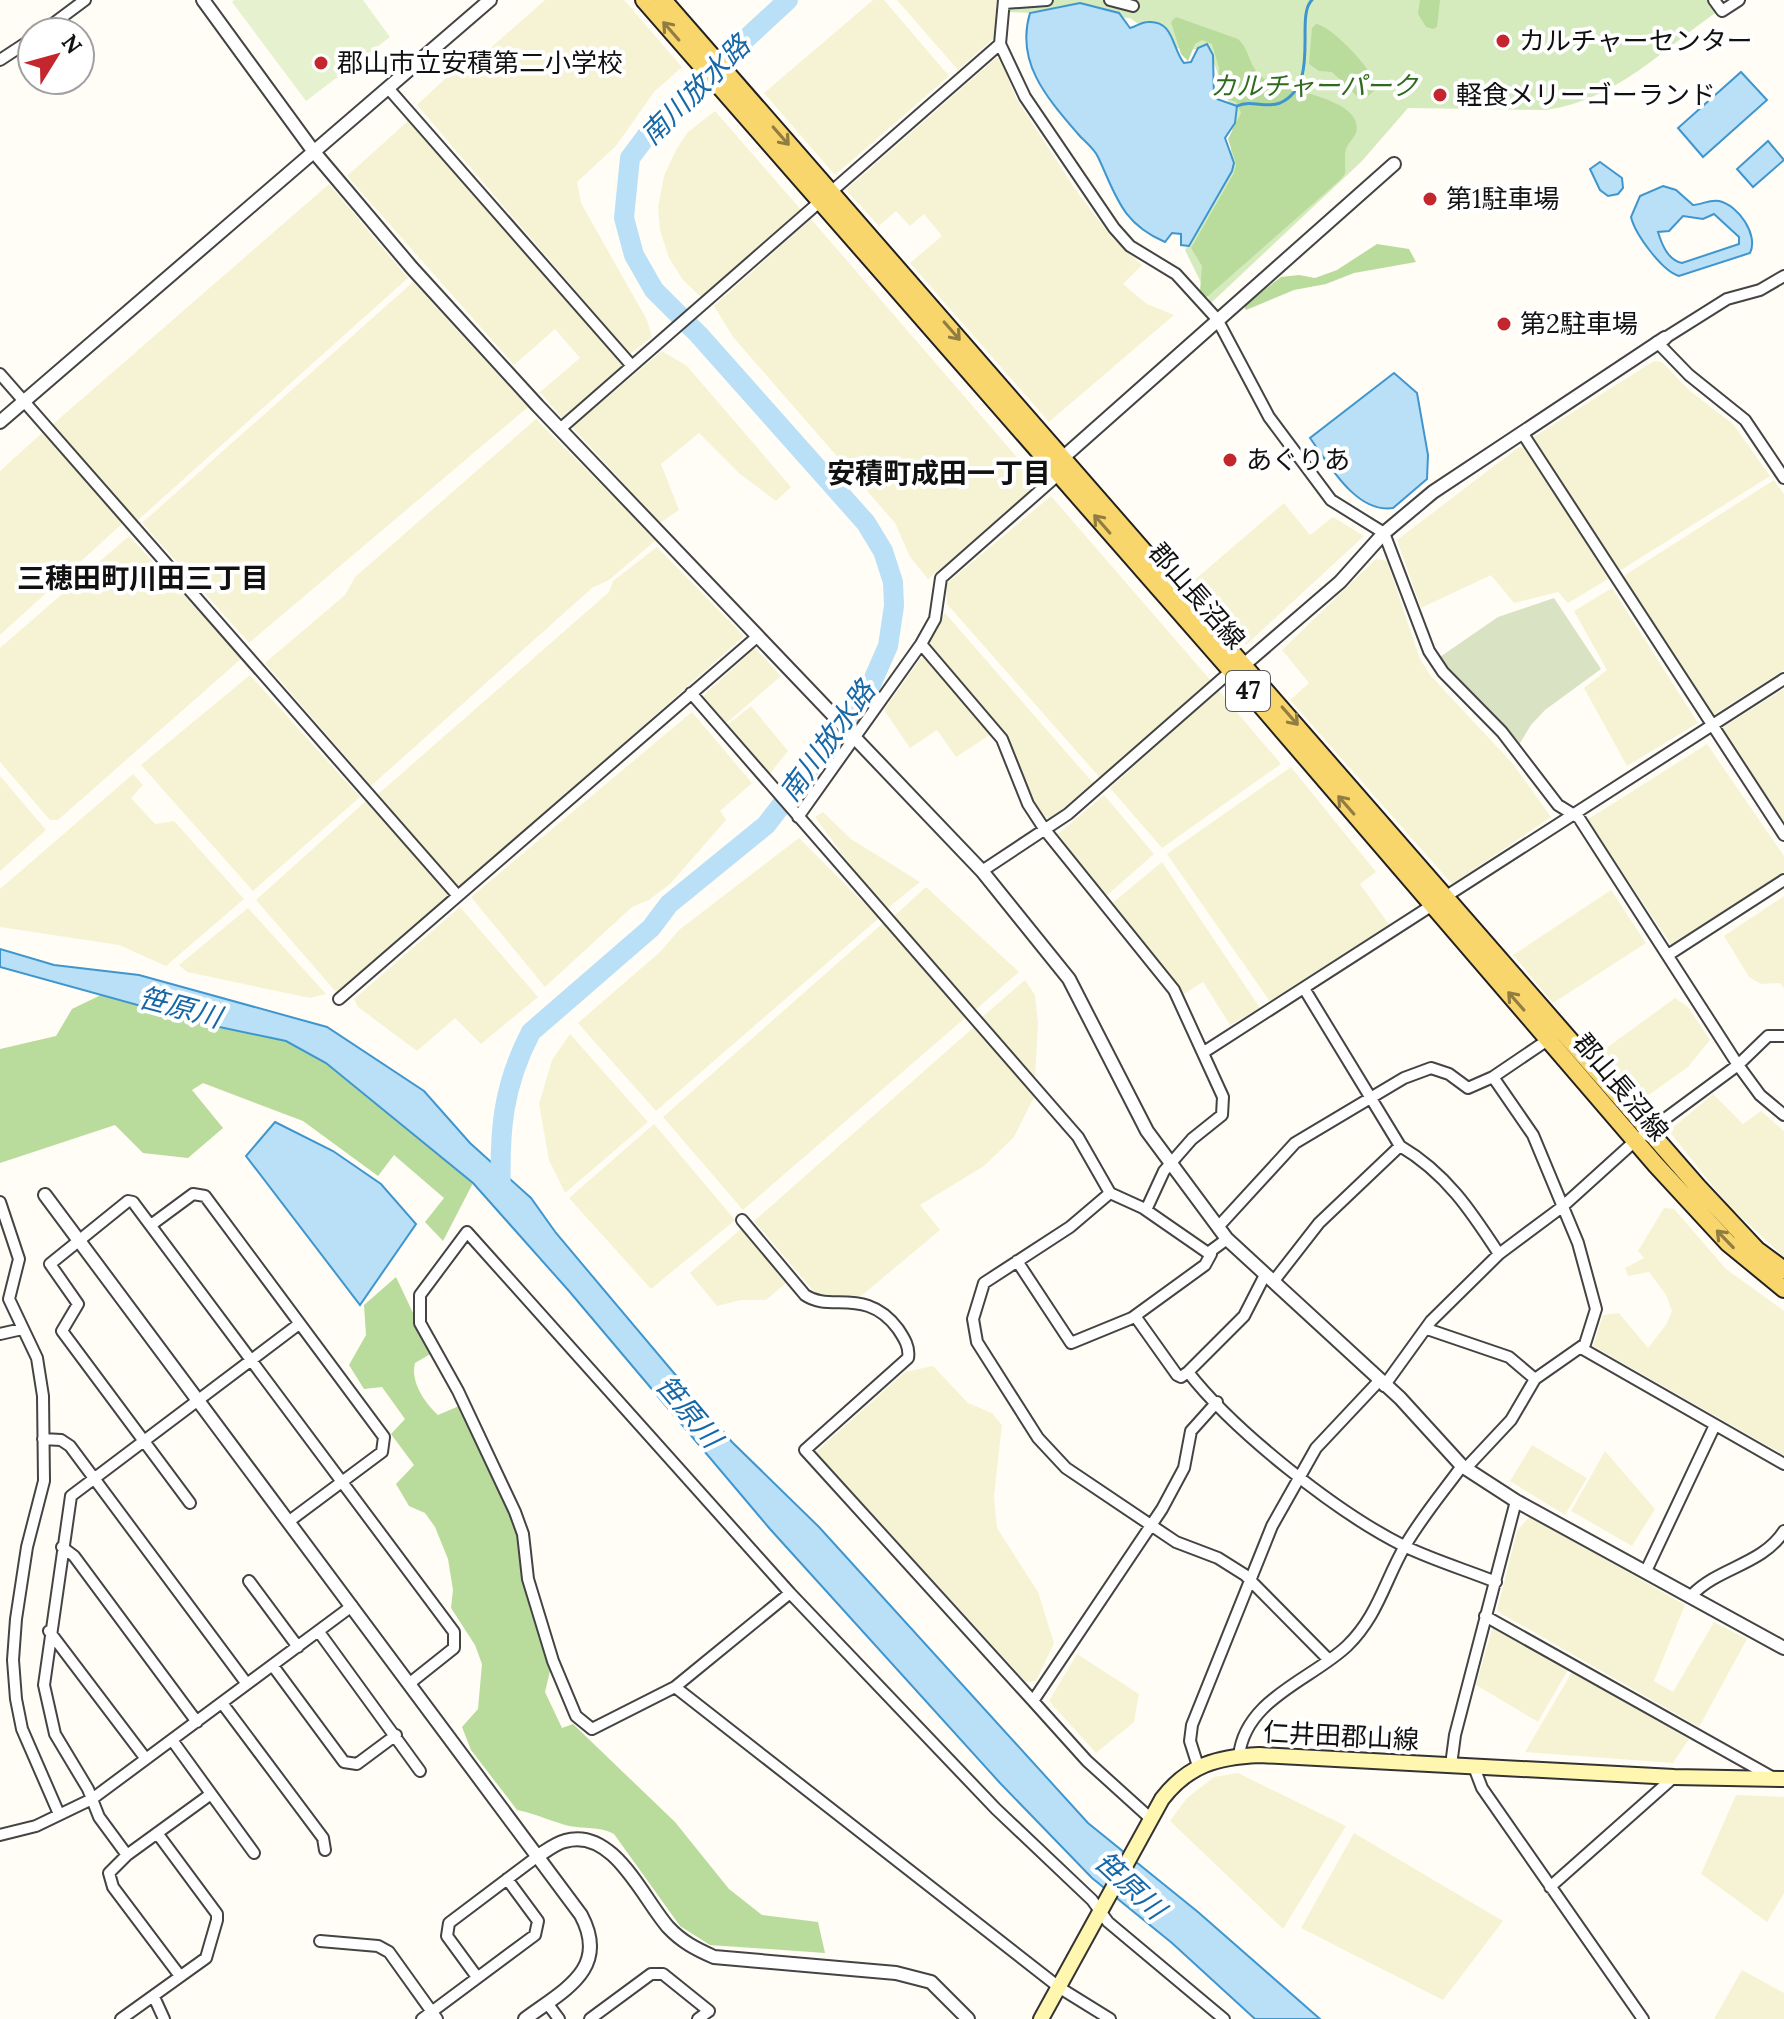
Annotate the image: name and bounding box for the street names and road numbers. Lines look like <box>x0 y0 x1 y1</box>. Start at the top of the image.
street label: 郡山長沼線 <box>1142 536 1252 656</box>
road number: 47 <box>1226 671 1270 711</box>
street label: 郡山長沼線 <box>1567 1026 1676 1147</box>
street label: 仁井田郡山線 <box>1262 1715 1420 1756</box>

